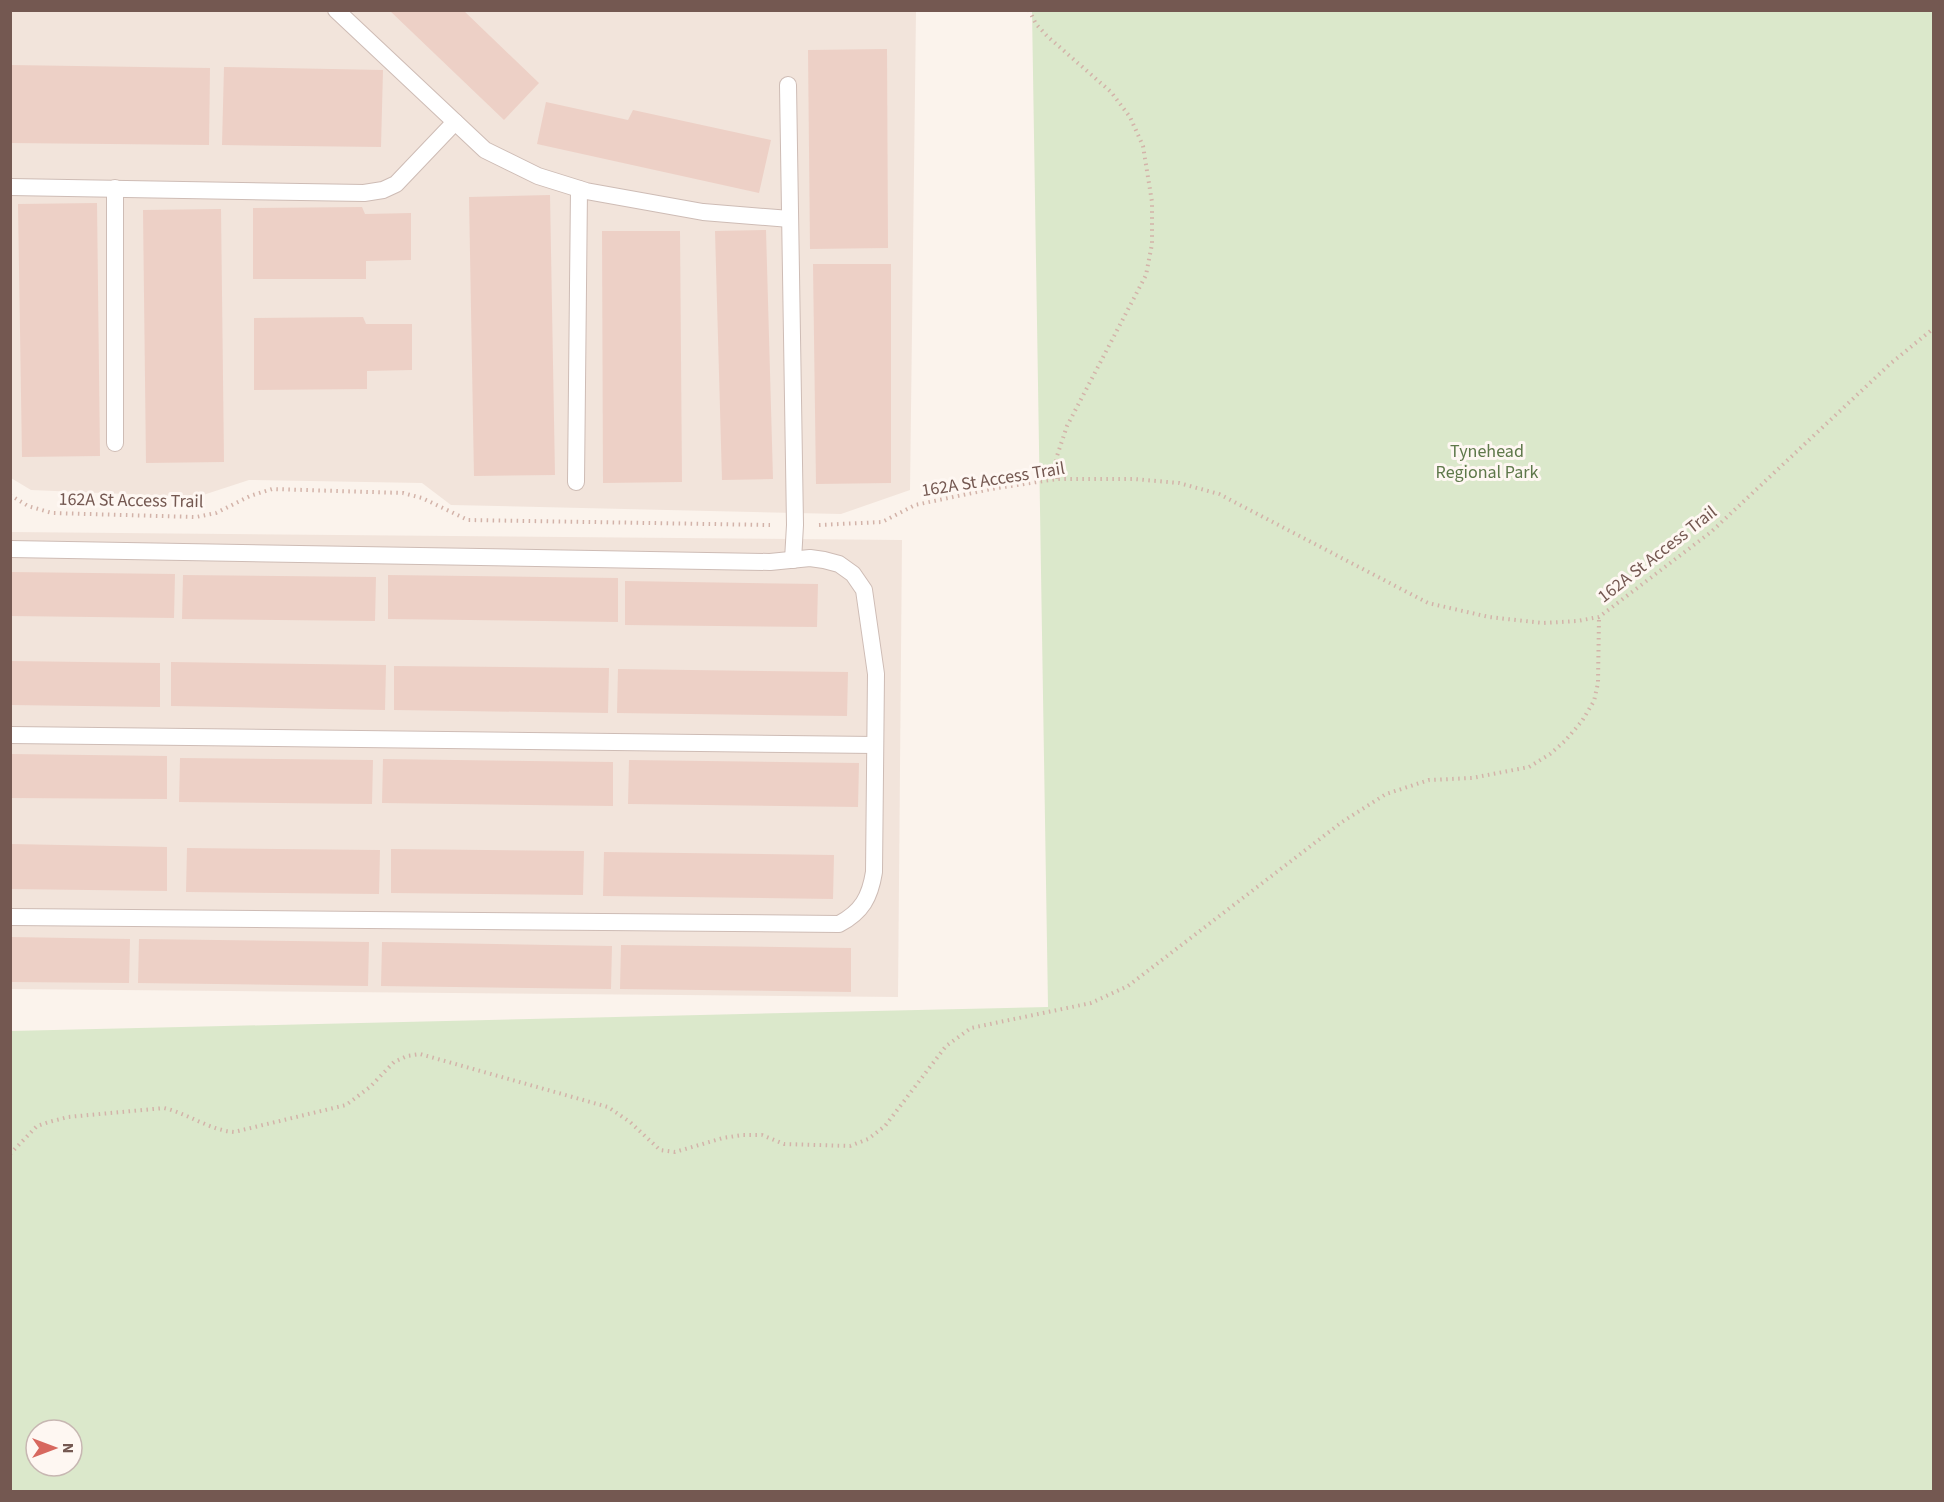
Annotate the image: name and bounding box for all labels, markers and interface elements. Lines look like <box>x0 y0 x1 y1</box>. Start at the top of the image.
park label: Tynehead Regional Park <box>1436 439 1538 485</box>
street label: 162A St Access Trail <box>920 456 1067 503</box>
street label: 162A St Access Trail <box>58 487 204 514</box>
street label: 162A St Access Trail <box>1593 500 1722 609</box>
north arrow <box>24 1418 84 1478</box>
text: N <box>57 1443 79 1453</box>

